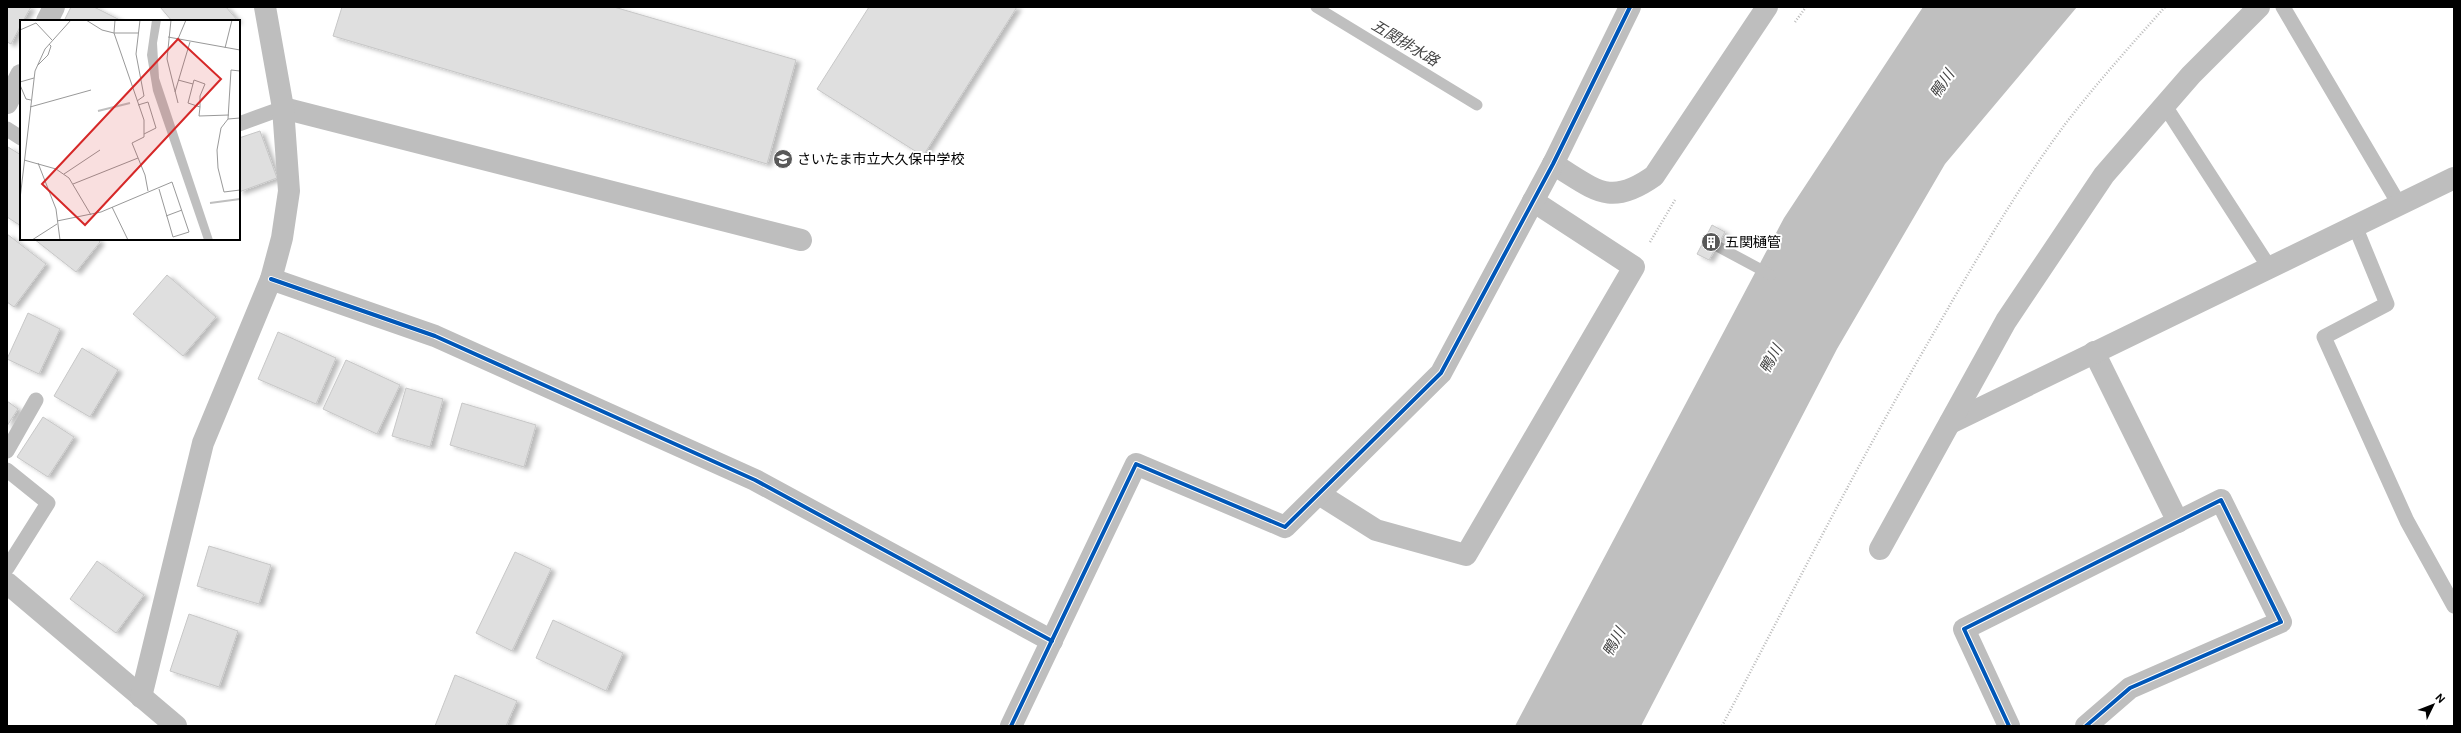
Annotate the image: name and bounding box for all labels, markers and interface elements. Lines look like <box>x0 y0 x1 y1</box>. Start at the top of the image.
water label: 五関排水路 <box>1368 15 1444 72</box>
inset map <box>20 20 240 240</box>
water label: 鴨川 <box>1925 64 1960 102</box>
school or university icon: さいたま市立大久保中学校 <box>772 148 794 170</box>
place label: さいたま市立大久保中学校 <box>797 150 965 168</box>
building icon: 五関樋管 <box>1700 231 1722 253</box>
place label: 五関樋管 <box>1725 233 1781 251</box>
water label: 鴨川 <box>1755 339 1788 377</box>
water label: 鴨川 <box>1598 622 1631 660</box>
north arrow <box>2413 685 2453 725</box>
text: N <box>2432 690 2448 706</box>

